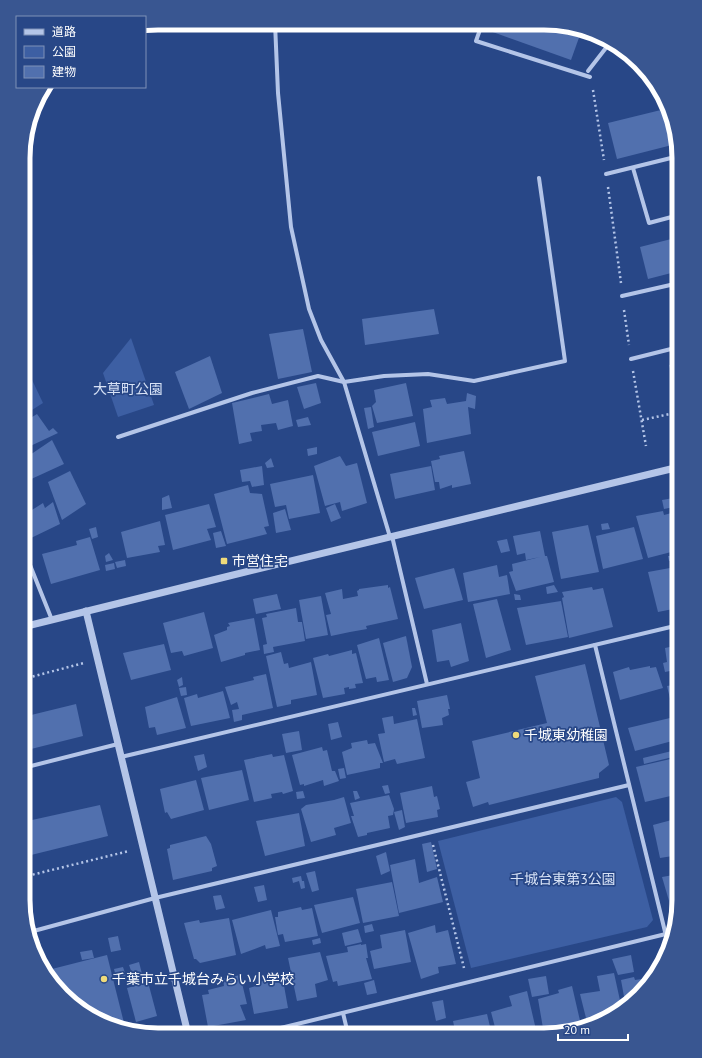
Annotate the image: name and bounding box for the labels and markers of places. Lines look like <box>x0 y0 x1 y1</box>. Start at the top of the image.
place label: 市営住宅 <box>232 552 288 570</box>
marker: 市営住宅 <box>219 556 229 566</box>
place label: 千城東幼稚園 <box>524 726 608 744</box>
marker: 千城東幼稚園 <box>511 730 521 740</box>
place label: 千葉市立千城台みらい小学校 <box>112 970 294 988</box>
marker: 千葉市立千城台みらい小学校 <box>99 974 109 984</box>

